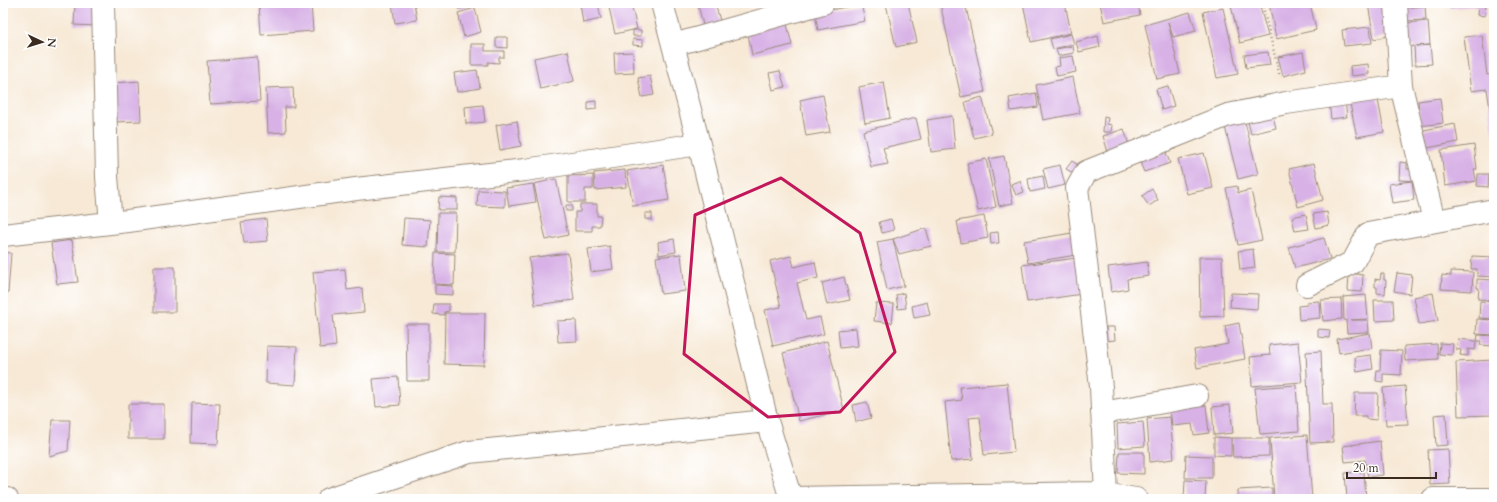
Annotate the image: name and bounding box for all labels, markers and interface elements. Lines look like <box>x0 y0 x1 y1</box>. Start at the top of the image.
north arrow <box>22 22 62 62</box>
text: N <box>44 37 59 48</box>
scale bar <box>1347 454 1436 480</box>
text: 20 m <box>1353 460 1380 476</box>

